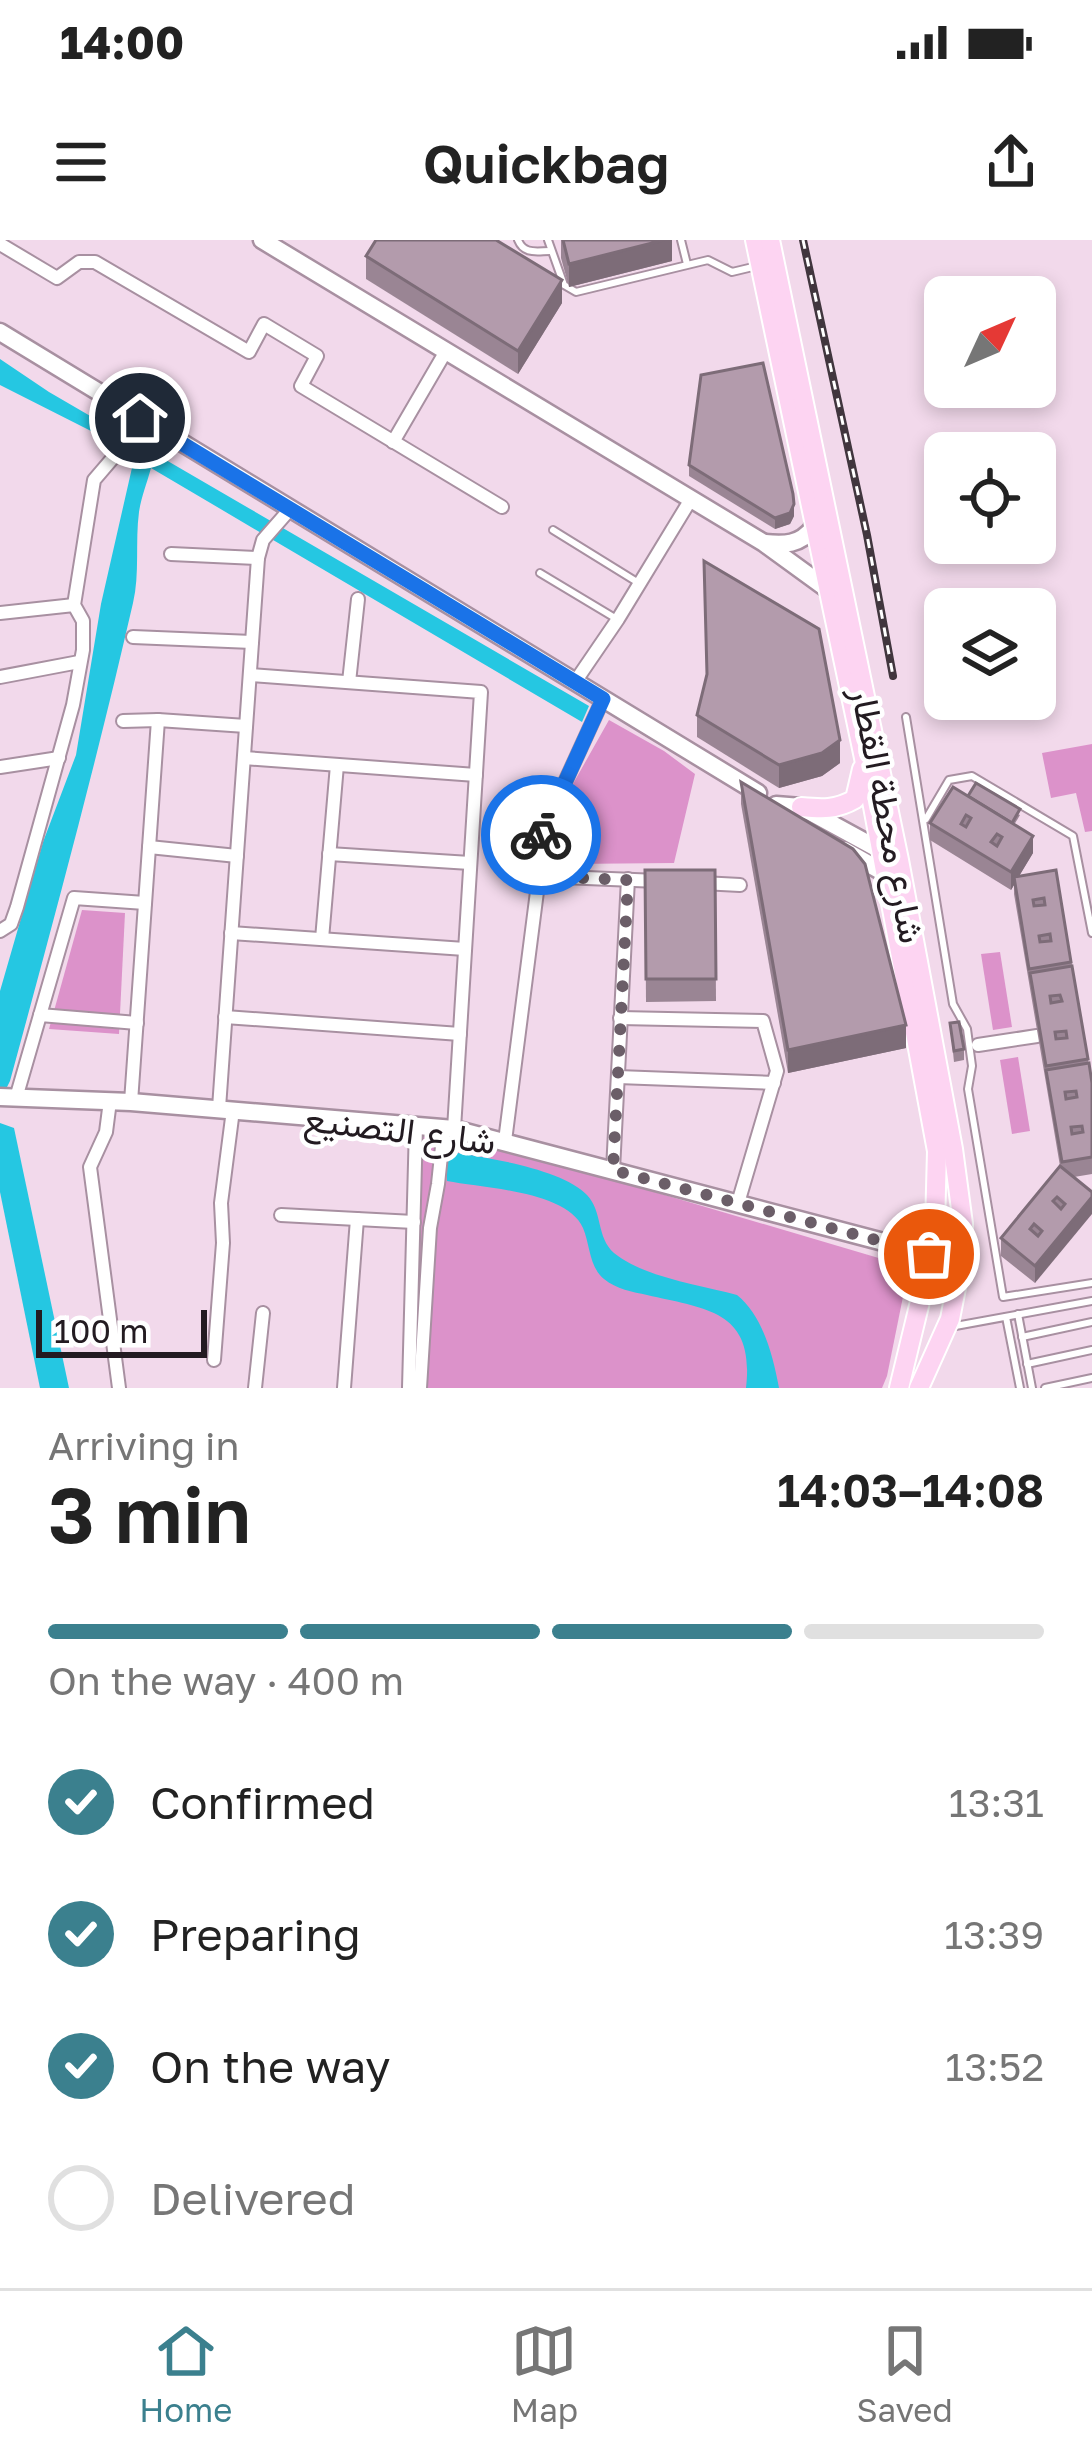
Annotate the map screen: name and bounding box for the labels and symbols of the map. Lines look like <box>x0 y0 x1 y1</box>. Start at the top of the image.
north arrow <box>924 276 1056 408</box>
pin <box>89 367 191 469</box>
street label: شارع محطة القطار <box>839 682 935 947</box>
courier <box>481 775 601 895</box>
street label: شارع التصنيع <box>301 1096 498 1167</box>
pin <box>878 1203 980 1305</box>
scale bar <box>36 1304 207 1357</box>

